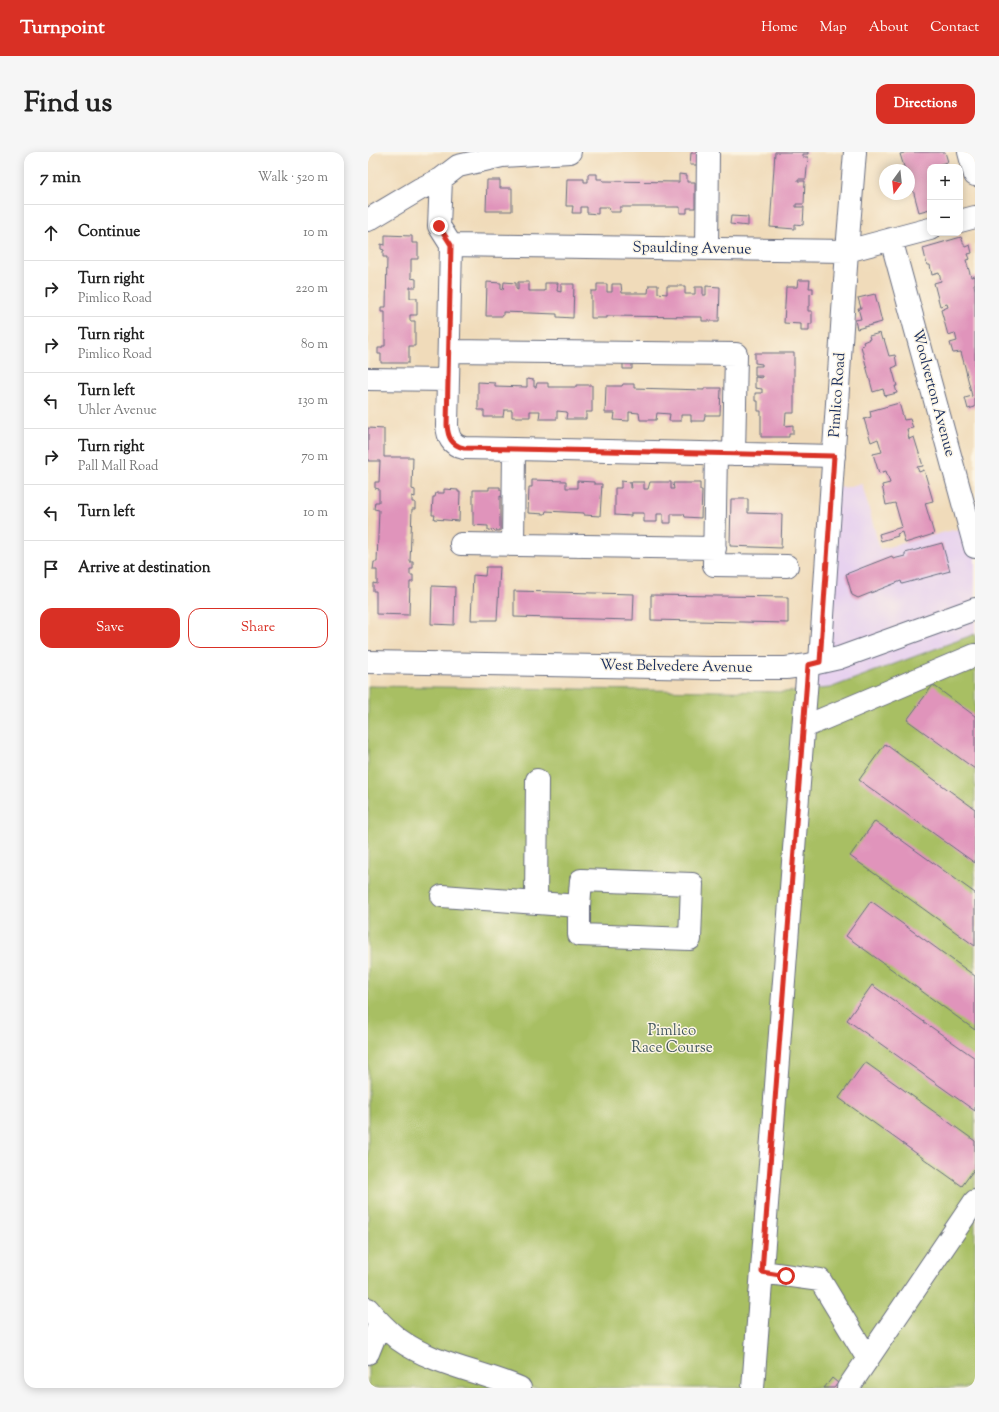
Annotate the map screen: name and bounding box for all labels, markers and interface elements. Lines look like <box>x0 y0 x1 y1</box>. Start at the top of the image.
text: Turnpoint <box>20 15 105 42</box>
text: Home <box>761 18 798 38</box>
text: Map <box>820 18 847 38</box>
text: About <box>869 18 908 38</box>
text: Contact <box>930 18 979 38</box>
text: Find us <box>24 84 112 124</box>
button: Directions <box>876 84 975 124</box>
north arrow <box>879 164 915 200</box>
map controls <box>927 164 963 236</box>
button: + <box>927 164 963 200</box>
text: 7 min <box>40 166 81 190</box>
text: Walk · 520 m <box>258 169 328 187</box>
button: − <box>927 200 963 236</box>
route end <box>430 217 448 235</box>
icon: ahead <box>40 222 62 244</box>
text: Continue <box>78 222 140 243</box>
text: 10 m <box>303 224 328 242</box>
street label: Spaulding Avenue <box>632 237 752 261</box>
text: Turn right <box>78 269 144 290</box>
icon: right <box>40 278 62 300</box>
text: 220 m <box>295 280 328 298</box>
text: Pimlico Road <box>78 290 152 308</box>
text: Turn right <box>78 325 144 346</box>
street label: Woolverton Avenue <box>906 327 960 459</box>
icon: right <box>40 334 62 356</box>
text: 80 m <box>301 336 328 354</box>
text: Pimlico Road <box>78 346 152 364</box>
street label: Pimlico Road <box>825 351 851 438</box>
text: Turn left <box>78 381 135 402</box>
icon: left <box>40 390 62 412</box>
text: 130 m <box>298 392 328 410</box>
text: Uhler Avenue <box>78 402 157 420</box>
text: Turn right <box>78 437 144 458</box>
icon: right <box>40 446 62 468</box>
text: 70 m <box>301 448 328 466</box>
text: Pall Mall Road <box>78 458 158 476</box>
icon: left <box>40 502 62 524</box>
text: Turn left <box>78 502 135 523</box>
text: 10 m <box>303 504 328 522</box>
icon: arrive <box>40 558 62 580</box>
text: Arrive at destination <box>78 558 211 579</box>
button: Save <box>40 608 180 648</box>
button: Share <box>188 608 328 648</box>
street label: West Belvedere Avenue <box>600 655 752 679</box>
park label: Pimlico Race Course <box>631 1021 713 1059</box>
route start <box>777 1267 795 1285</box>

